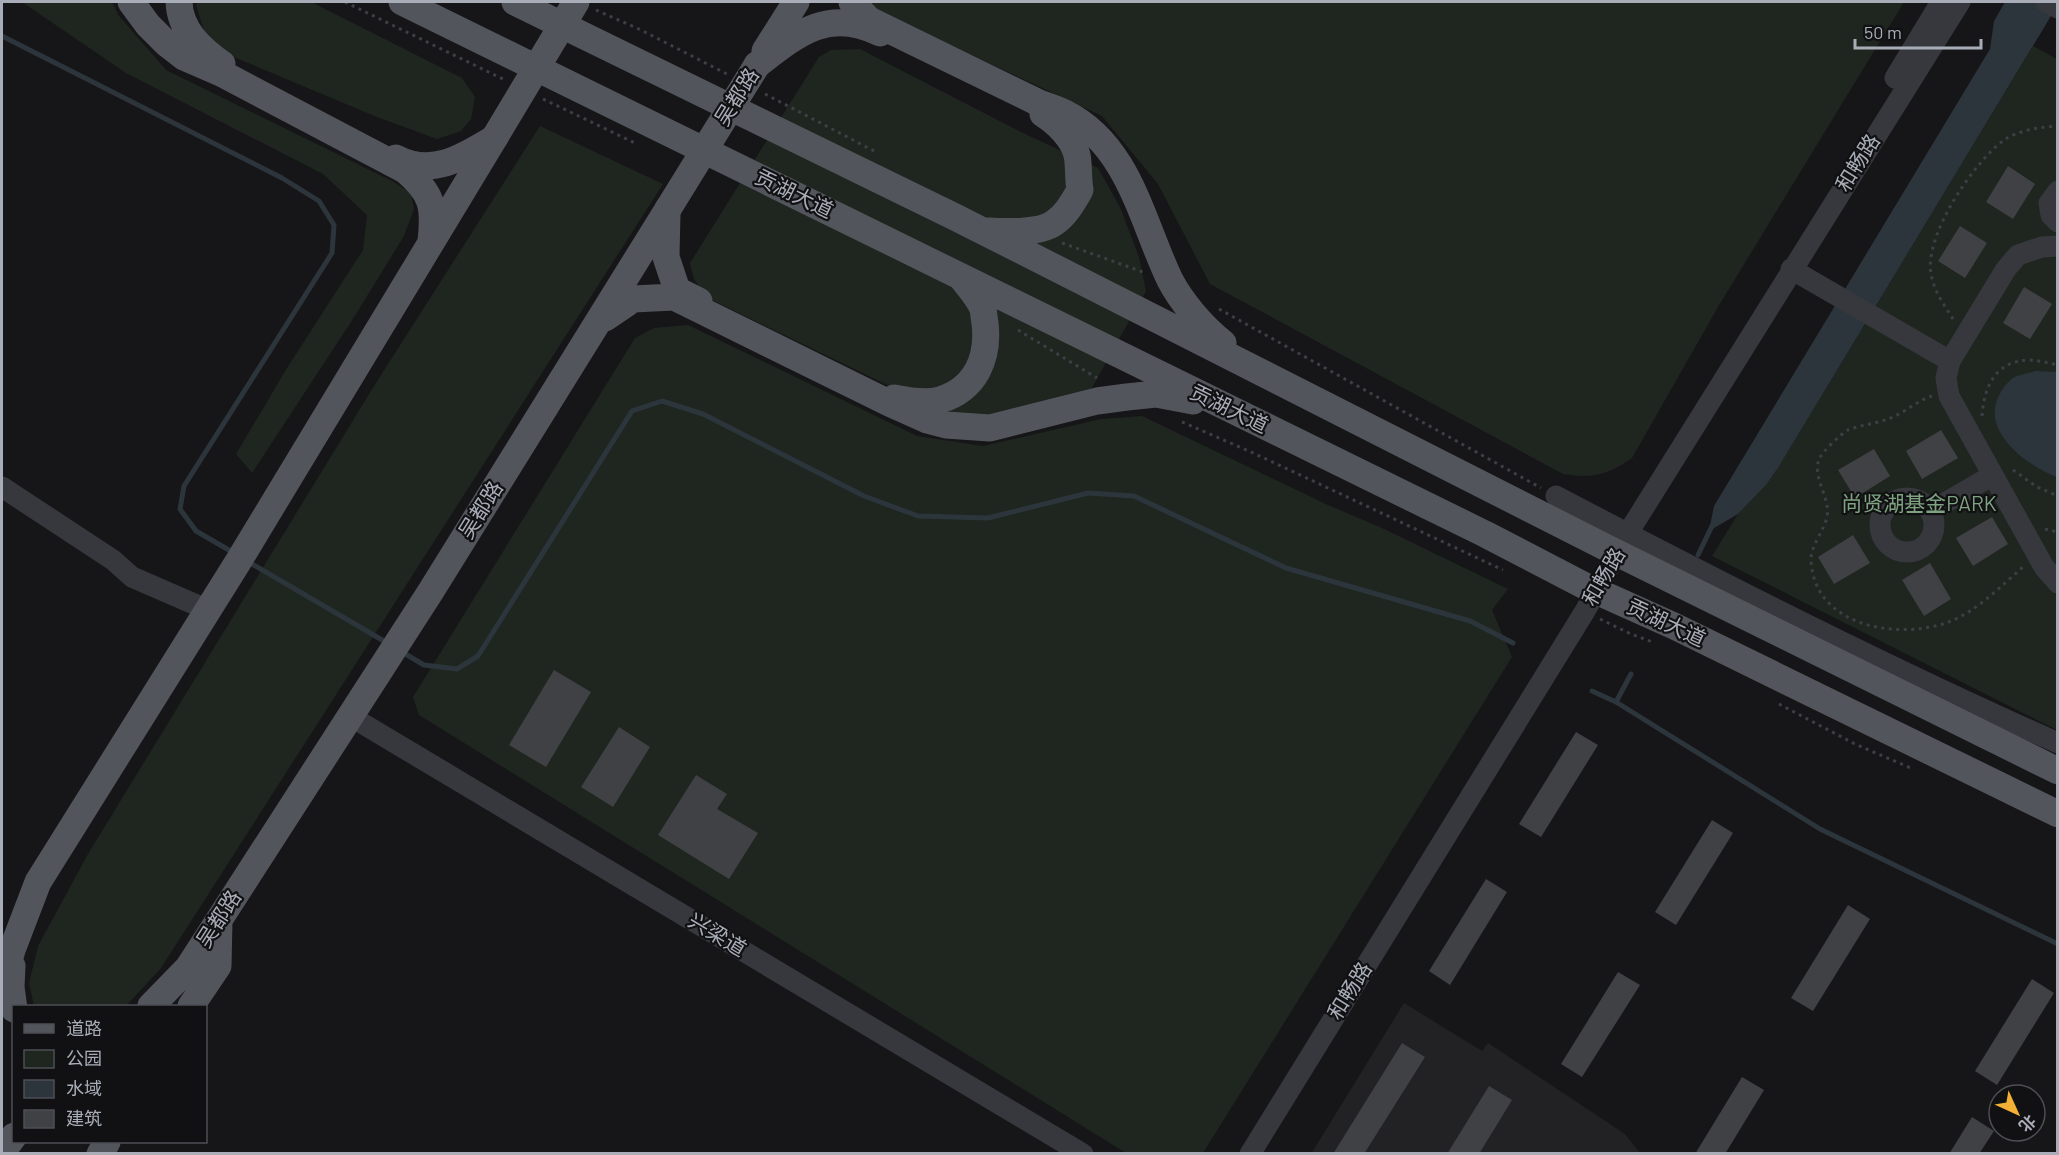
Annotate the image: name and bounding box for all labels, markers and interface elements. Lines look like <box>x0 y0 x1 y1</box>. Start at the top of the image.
scale bar <box>1855 12 1981 50</box>
text: 50 m <box>1864 21 1902 43</box>
street label: 吴都路 <box>708 63 763 130</box>
street label: 和畅路 <box>1829 129 1884 196</box>
street label: 贡湖大道 <box>751 163 838 222</box>
street label: 贡湖大道 <box>1186 378 1273 437</box>
street label: 吴都路 <box>452 476 507 543</box>
park label: 尚贤湖基金PARK <box>1841 490 1997 515</box>
street label: 和畅路 <box>1576 543 1629 610</box>
street label: 贡湖大道 <box>1623 593 1710 651</box>
street label: 吴都路 <box>190 885 245 951</box>
street label: 兴梁道 <box>684 907 751 961</box>
street label: 和畅路 <box>1321 957 1376 1024</box>
legend <box>12 1005 207 1143</box>
text: 道路 <box>66 1017 102 1039</box>
text: 公园 <box>66 1047 102 1069</box>
text: 水域 <box>66 1077 102 1099</box>
north arrow <box>1987 1083 2047 1143</box>
text: 建筑 <box>66 1107 102 1129</box>
text: 北 <box>2016 1112 2040 1136</box>

